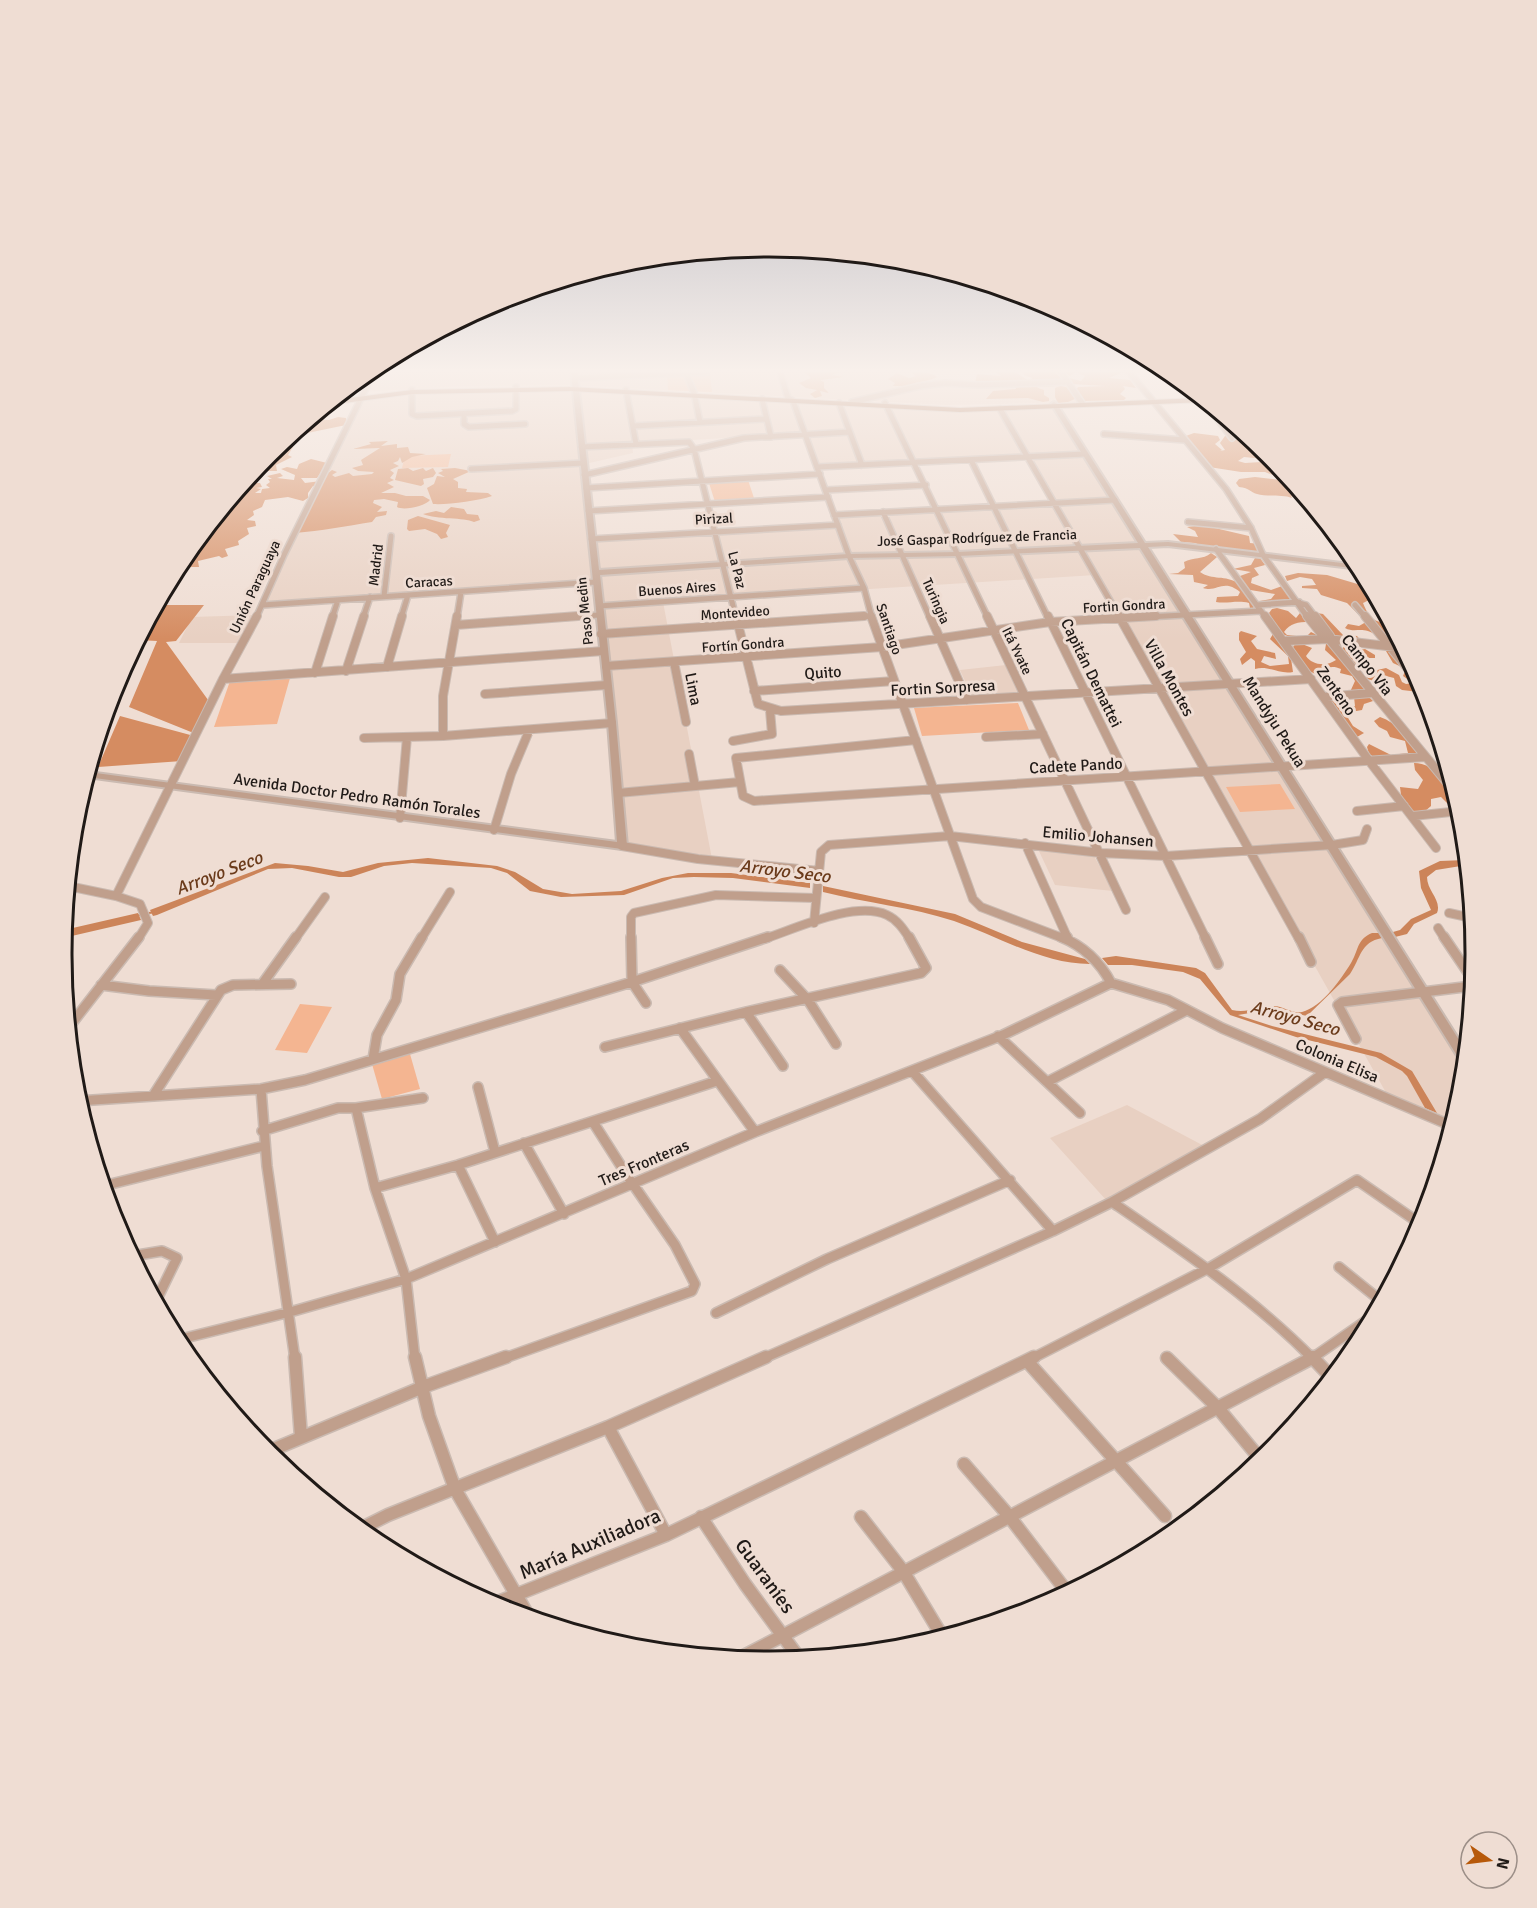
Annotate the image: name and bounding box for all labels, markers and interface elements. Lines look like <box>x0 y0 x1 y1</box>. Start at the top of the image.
street label: Pirizal <box>694 510 734 528</box>
street label: José Gaspar Rodríguez de Francia <box>877 526 1077 550</box>
street label: Unión Paraguaya <box>226 538 284 636</box>
street label: Madrid <box>365 543 387 587</box>
street label: La Paz <box>724 549 750 591</box>
street label: Caracas <box>405 572 453 592</box>
street label: Turingia <box>918 575 954 627</box>
street label: Paso Medin <box>573 576 597 646</box>
street label: Buenos Aires <box>638 578 716 600</box>
street label: Fortin Gondra <box>1082 595 1166 617</box>
street label: Santiago <box>872 601 906 657</box>
street label: Montevideo <box>700 602 770 624</box>
street label: Capitán Demattei <box>1056 615 1126 731</box>
street label: Itá Yvate <box>998 624 1036 678</box>
street label: Campo Via <box>1337 630 1397 700</box>
street label: Fortín Gondra <box>701 634 785 656</box>
street label: Villa Montes <box>1140 636 1198 720</box>
street label: Quito <box>804 662 842 684</box>
street label: Zenteno <box>1312 662 1360 720</box>
street label: Lima <box>680 671 706 707</box>
street label: Mandyju Pekua <box>1238 673 1310 771</box>
street label: Fortin Sorpresa <box>890 675 996 701</box>
street label: Cadete Pando <box>1029 754 1123 778</box>
street label: Avenida Doctor Pedro Ramón Torales <box>232 769 482 823</box>
street label: Emilio Johansen <box>1041 822 1155 852</box>
water label: Arroyo Seco <box>172 846 267 900</box>
water label: Arroyo Seco <box>738 855 833 888</box>
water label: Arroyo Seco <box>1248 996 1344 1041</box>
street label: Colonia Elisa <box>1292 1034 1382 1088</box>
street label: Tres Fronteras <box>596 1135 692 1191</box>
street label: María Auxiliadora <box>516 1503 664 1585</box>
street label: Guaraníes <box>729 1534 801 1618</box>
north arrow <box>1459 1830 1519 1890</box>
text: N <box>1492 1856 1514 1871</box>

